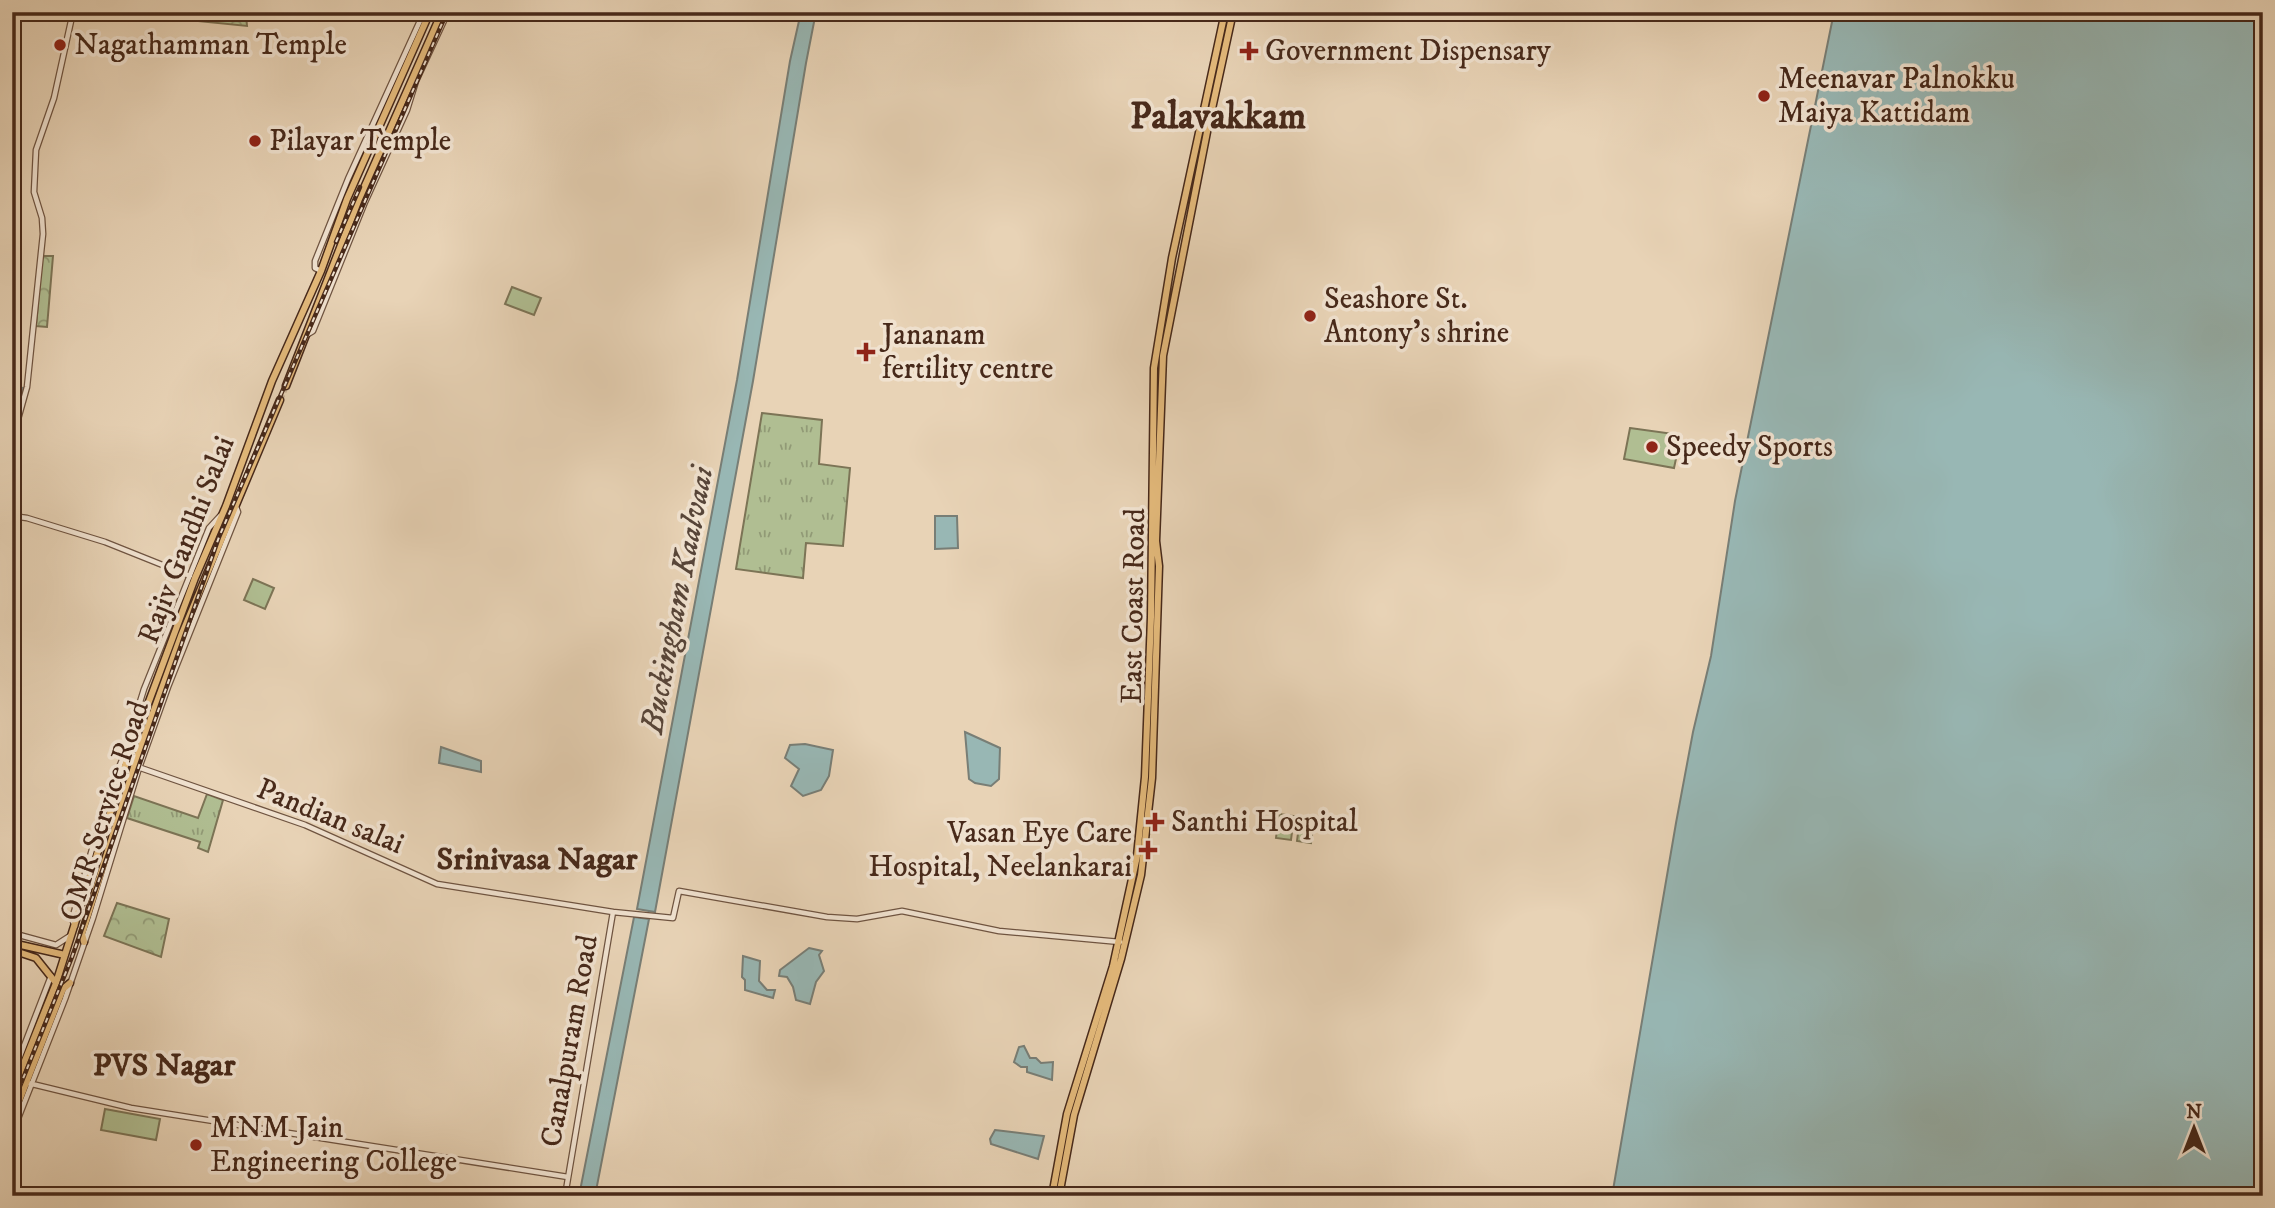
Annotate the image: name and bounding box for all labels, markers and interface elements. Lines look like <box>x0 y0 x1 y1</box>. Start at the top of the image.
place label: Nagathamman Temple <box>74 27 347 64</box>
place label: Government Dispensary <box>1265 33 1552 70</box>
marker: Nagathamman Temple <box>52 37 68 53</box>
marker: Government Dispensary <box>1239 41 1259 61</box>
place label: Meenavar Palnokku Maiya Kattidam <box>1778 61 2015 132</box>
marker: Meenavar Palnokku Maiya Kattidam <box>1756 88 1772 104</box>
district label: Palavakkam <box>1130 94 1306 141</box>
place label: Pilayar Temple <box>269 123 451 160</box>
marker: Pilayar Temple <box>247 133 263 149</box>
place label: Seashore St. Antony's shrine <box>1324 281 1509 352</box>
marker: Seashore St. Antony's shrine <box>1302 308 1318 324</box>
place label: Jananam fertility centre <box>879 317 1053 388</box>
marker: Jananam fertility centre <box>856 342 876 362</box>
place label: Speedy Sports <box>1666 429 1833 466</box>
street label: Rajiv Gandhi Salai <box>130 431 244 649</box>
marker: Speedy Sports <box>1644 439 1660 455</box>
water label: Buckingham Kaalvaai <box>632 462 724 738</box>
street label: East Coast Road <box>1114 508 1154 704</box>
street label: OMR Service Road <box>52 696 158 926</box>
street label: Pandian salai <box>251 771 409 863</box>
place label: Santhi Hospital <box>1171 804 1358 841</box>
marker: Santhi Hospital <box>1145 812 1165 832</box>
place label: Vasan Eye Care Hospital, Neelankarai <box>868 815 1132 886</box>
district label: Srinivasa Nagar <box>437 840 638 880</box>
marker: Vasan Eye Care Hospital, Neelankarai <box>1138 840 1158 860</box>
street label: Canalpuram Road <box>533 932 607 1150</box>
district label: PVS Nagar <box>93 1046 236 1086</box>
north arrow <box>2160 1092 2230 1162</box>
text: N <box>2186 1101 2202 1124</box>
place label: MNM Jain Engineering College <box>210 1110 457 1181</box>
marker: MNM Jain Engineering College <box>188 1137 204 1153</box>

